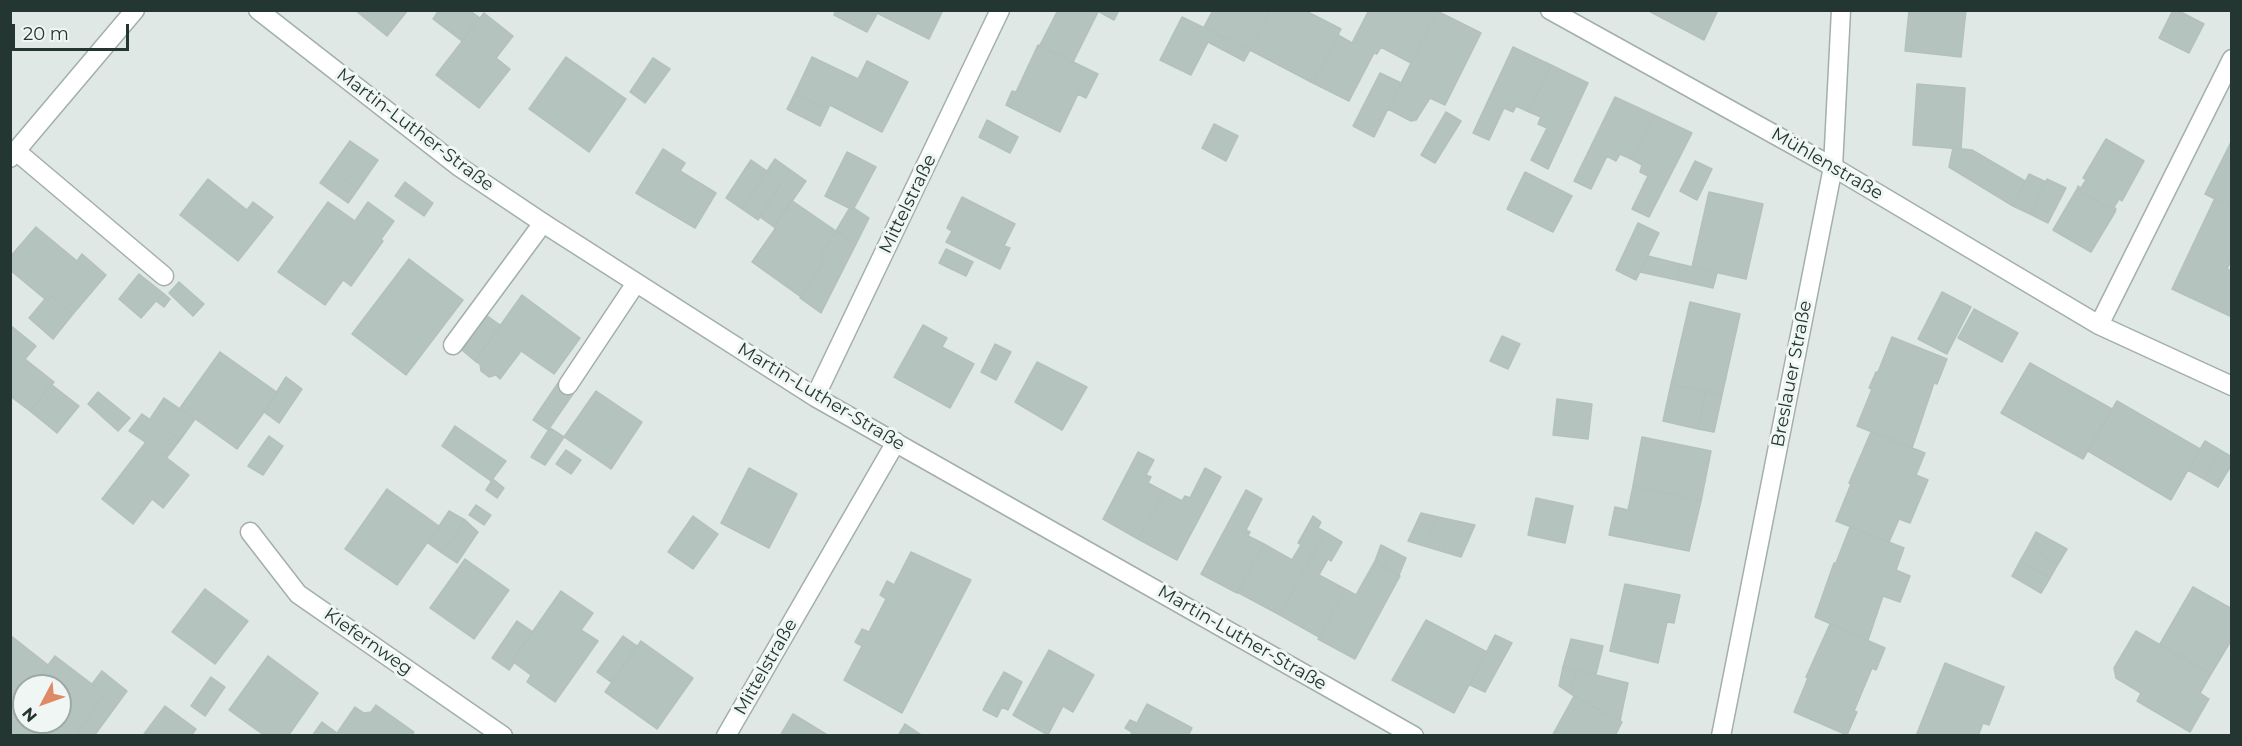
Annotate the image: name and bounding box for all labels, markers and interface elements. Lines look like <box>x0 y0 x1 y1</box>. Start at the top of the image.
scale bar <box>15 12 132 50</box>
text: 20 m <box>23 23 69 45</box>
street label: Martin-Luther-Straße <box>332 64 498 196</box>
street label: Mühlenstraße <box>1767 123 1887 205</box>
street label: Mittelstraße <box>875 151 941 257</box>
street label: Breslauer Straße <box>1767 299 1817 449</box>
street label: Martin-Luther-Straße <box>733 338 909 456</box>
street label: Martin-Luther-Straße <box>1154 581 1330 695</box>
street label: Kiefernweg <box>320 604 416 680</box>
street label: Mittelstraße <box>730 615 802 719</box>
north arrow <box>12 674 72 734</box>
text: N <box>18 704 41 726</box>

